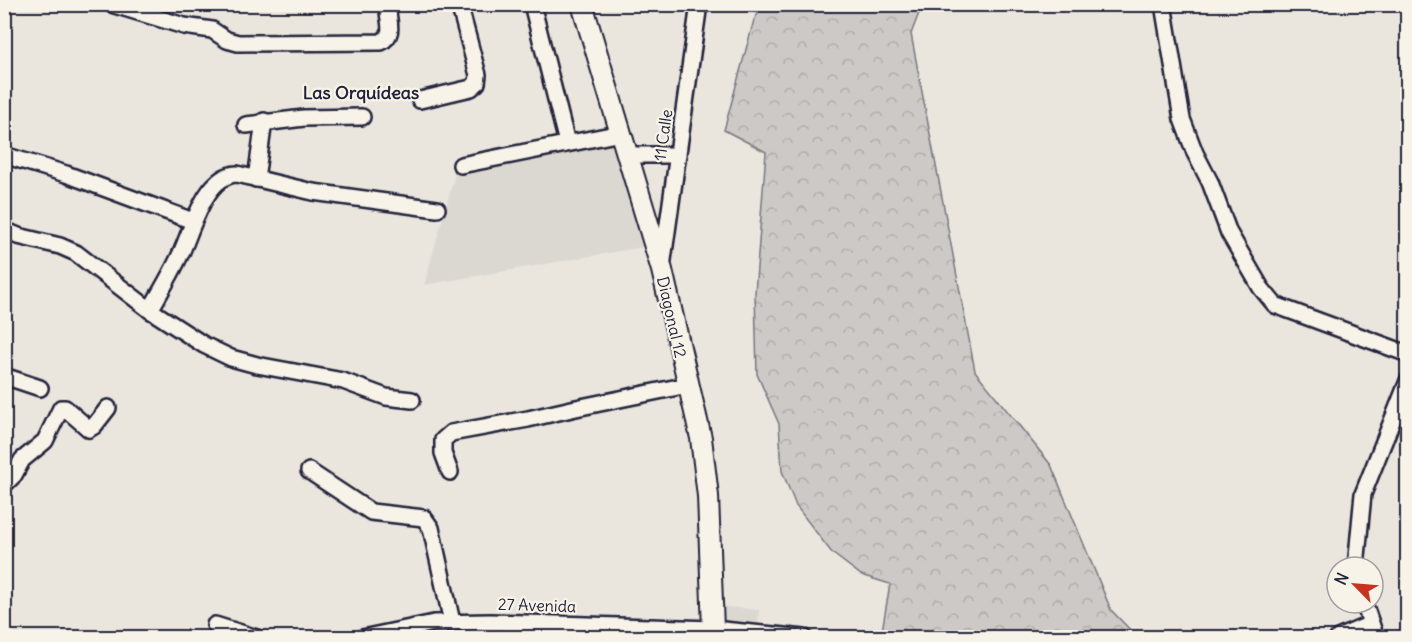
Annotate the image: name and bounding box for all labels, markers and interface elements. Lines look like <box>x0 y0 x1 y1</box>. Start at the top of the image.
district label: Las Orquídeas <box>303 81 419 104</box>
street label: 11 Calle <box>649 108 677 162</box>
street label: Diagonal 12 <box>653 274 691 360</box>
north arrow <box>1325 555 1385 615</box>
text: N <box>1330 569 1353 588</box>
street label: 27 Avenida <box>497 594 577 616</box>

